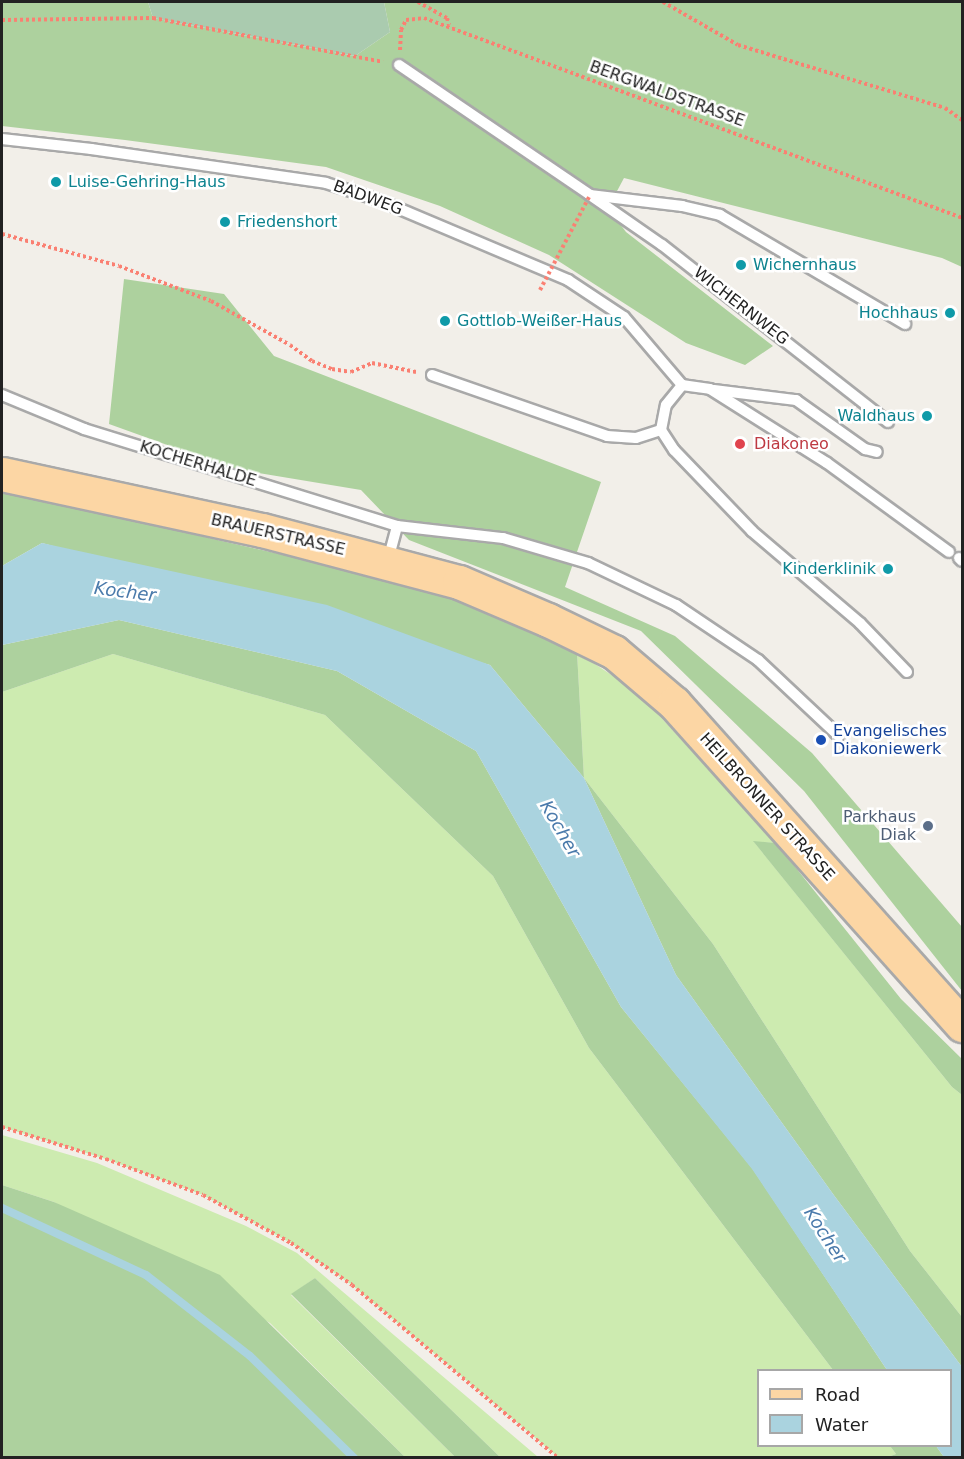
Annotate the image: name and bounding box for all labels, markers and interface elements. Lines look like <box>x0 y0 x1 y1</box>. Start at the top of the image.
street label: BERGWALDSTRASSE <box>587 57 747 131</box>
place label: Luise-Gehring-Haus <box>68 172 226 192</box>
marker: Luise-Gehring-Haus <box>49 175 63 189</box>
street label: BADWEG <box>331 177 405 219</box>
place label: Friedenshort <box>237 212 337 232</box>
marker: Friedenshort <box>218 215 232 229</box>
place label: Wichernhaus <box>753 255 857 275</box>
marker: Wichernhaus <box>734 258 748 272</box>
street label: WICHERNWEG <box>690 263 792 349</box>
place label: Hochhaus <box>859 303 938 323</box>
marker: Hochhaus <box>943 306 957 320</box>
place label: Gottlob-Weißer-Haus <box>457 311 622 331</box>
marker: Gottlob-Weißer-Haus <box>438 314 452 328</box>
place label: Waldhaus <box>837 406 915 426</box>
marker: Waldhaus <box>920 409 934 423</box>
place label: Diakoneo <box>754 434 829 454</box>
marker: Diakoneo <box>731 435 749 453</box>
street label: KOCHERHALDE <box>137 437 259 491</box>
street label: BRAUERSTRASSE <box>209 510 347 560</box>
place label: Kinderklinik <box>782 559 876 579</box>
marker: Kinderklinik <box>881 562 895 576</box>
water label: Kocher <box>93 578 157 606</box>
place label: Evangelisches Diakoniewerk <box>833 721 947 759</box>
street label: HEILBRONNER STRASSE <box>695 729 839 885</box>
marker: Evangelisches Diakoniewerk <box>814 733 828 747</box>
water label: Kocher <box>535 797 585 861</box>
place label: Parkhaus Diak <box>843 807 916 845</box>
marker: Parkhaus Diak <box>921 819 935 833</box>
water label: Kocher <box>799 1203 851 1267</box>
legend <box>757 1369 952 1447</box>
text: Road <box>815 1384 860 1405</box>
text: Water <box>815 1414 868 1435</box>

